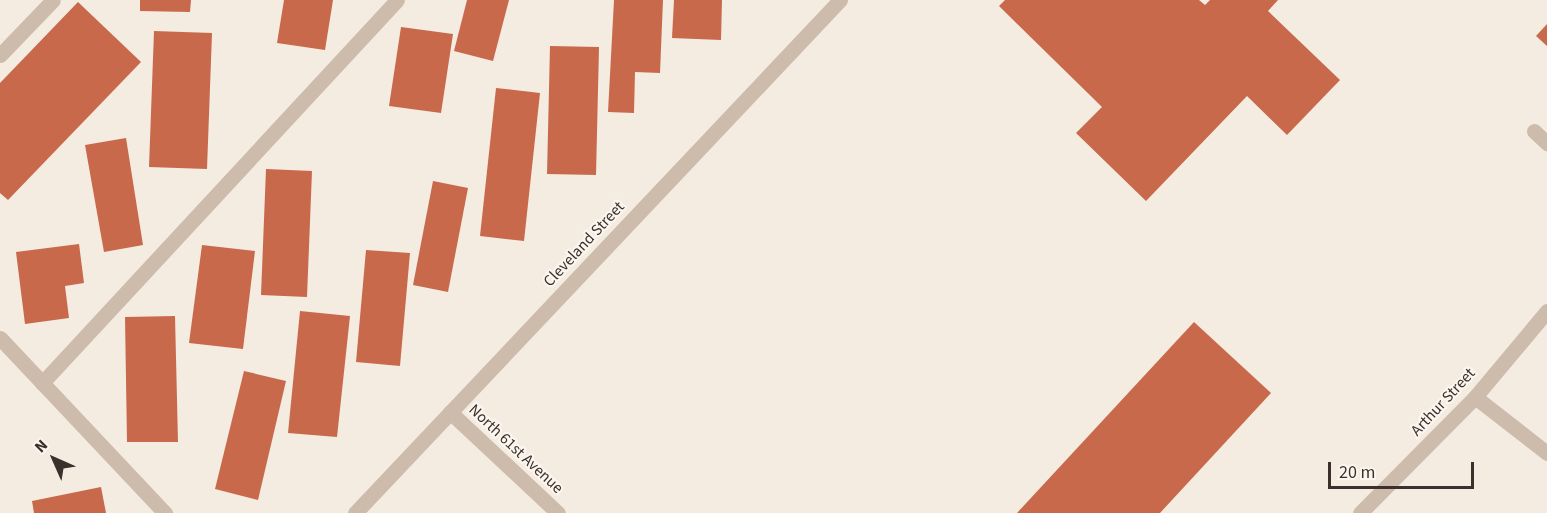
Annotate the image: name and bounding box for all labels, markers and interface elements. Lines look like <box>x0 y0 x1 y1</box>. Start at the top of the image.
street label: Cleveland Street <box>540 197 628 291</box>
street label: Arthur Street <box>1407 364 1479 440</box>
street label: North 61st Avenue <box>465 400 567 498</box>
north arrow <box>24 429 84 489</box>
text: N <box>30 435 53 458</box>
scale bar <box>1331 450 1476 488</box>
text: 20 m <box>1339 460 1375 485</box>

